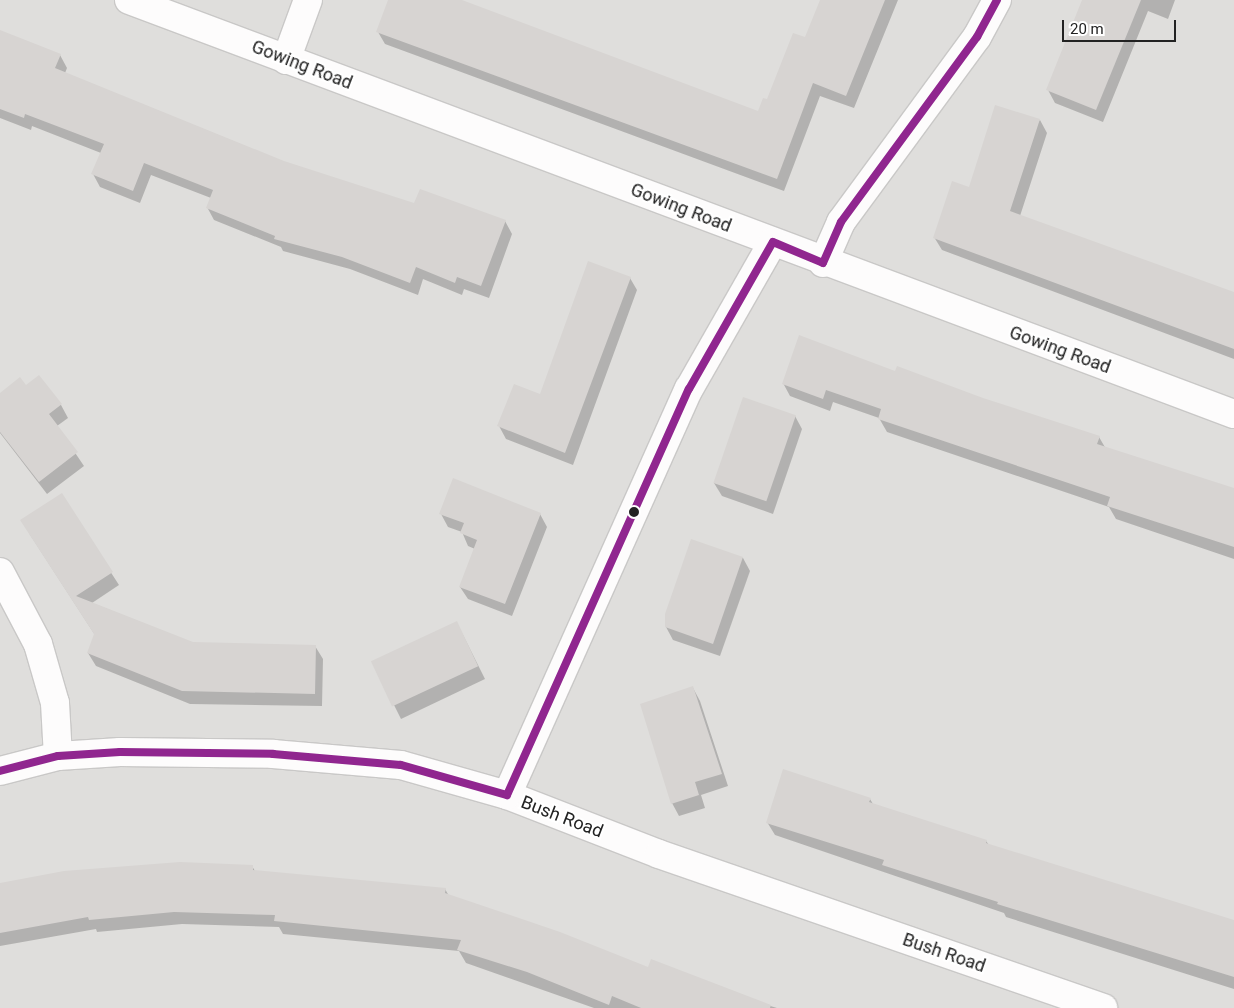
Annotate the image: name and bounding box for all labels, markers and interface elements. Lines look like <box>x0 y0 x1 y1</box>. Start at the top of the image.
scale bar <box>1064 10 1178 42</box>
text: 20 m <box>1070 20 1104 38</box>
street label: Gowing Road <box>249 36 355 94</box>
street label: Gowing Road <box>628 179 734 237</box>
street label: Gowing Road <box>1006 322 1114 378</box>
unlabelled marker <box>629 507 639 517</box>
street label: Bush Road <box>518 791 606 843</box>
street label: Bush Road <box>900 929 988 977</box>

